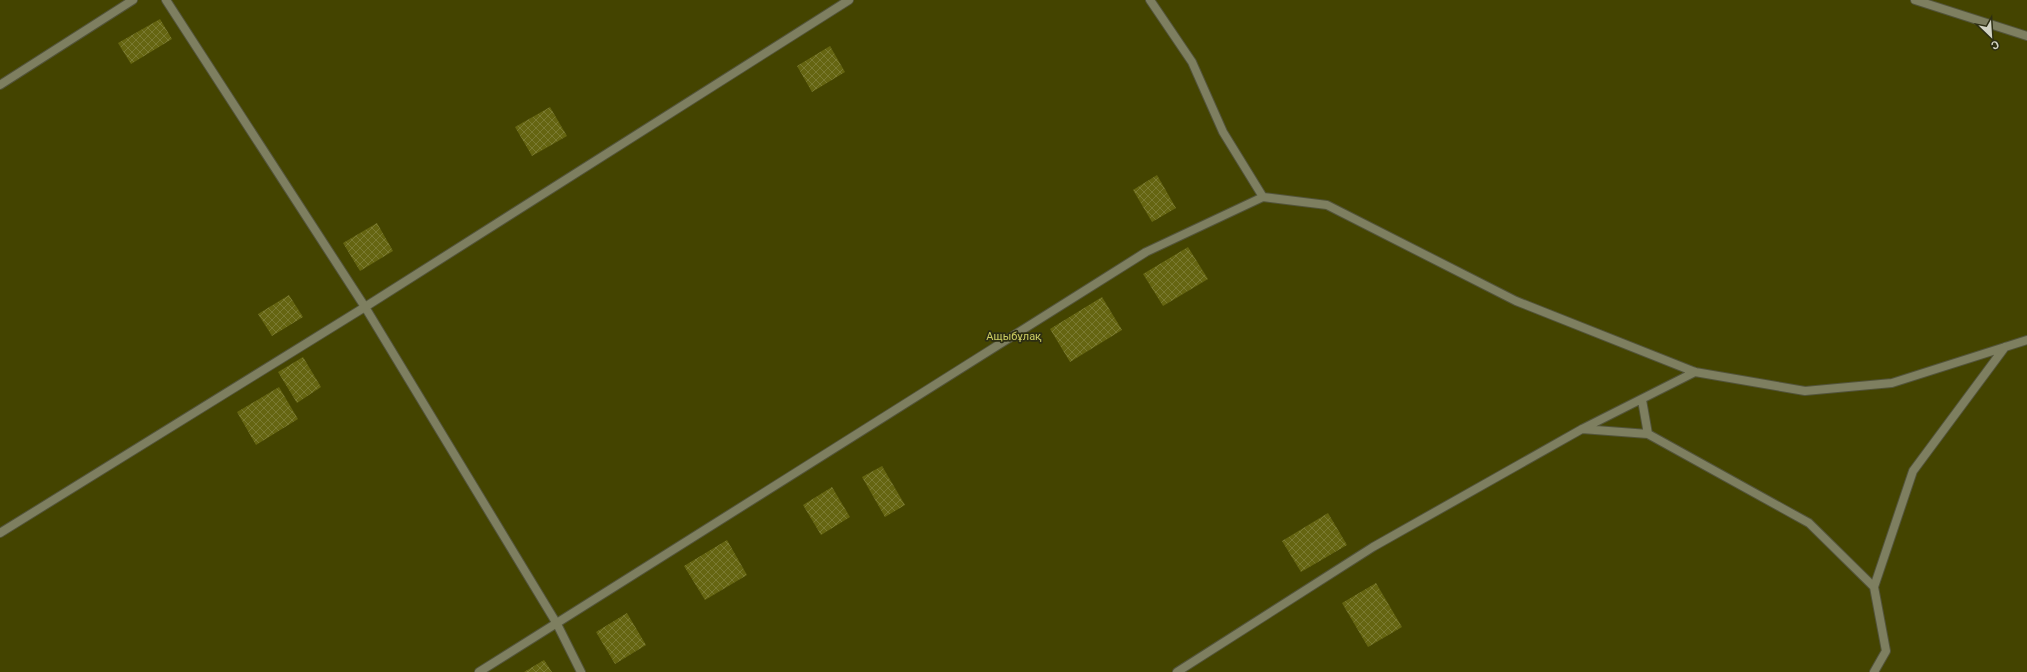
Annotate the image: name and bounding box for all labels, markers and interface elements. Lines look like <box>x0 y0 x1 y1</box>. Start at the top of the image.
north arrow <box>1971 16 2011 56</box>
text: С <box>1989 37 2001 52</box>
park label: Ащыбұлақ <box>986 330 1042 343</box>

